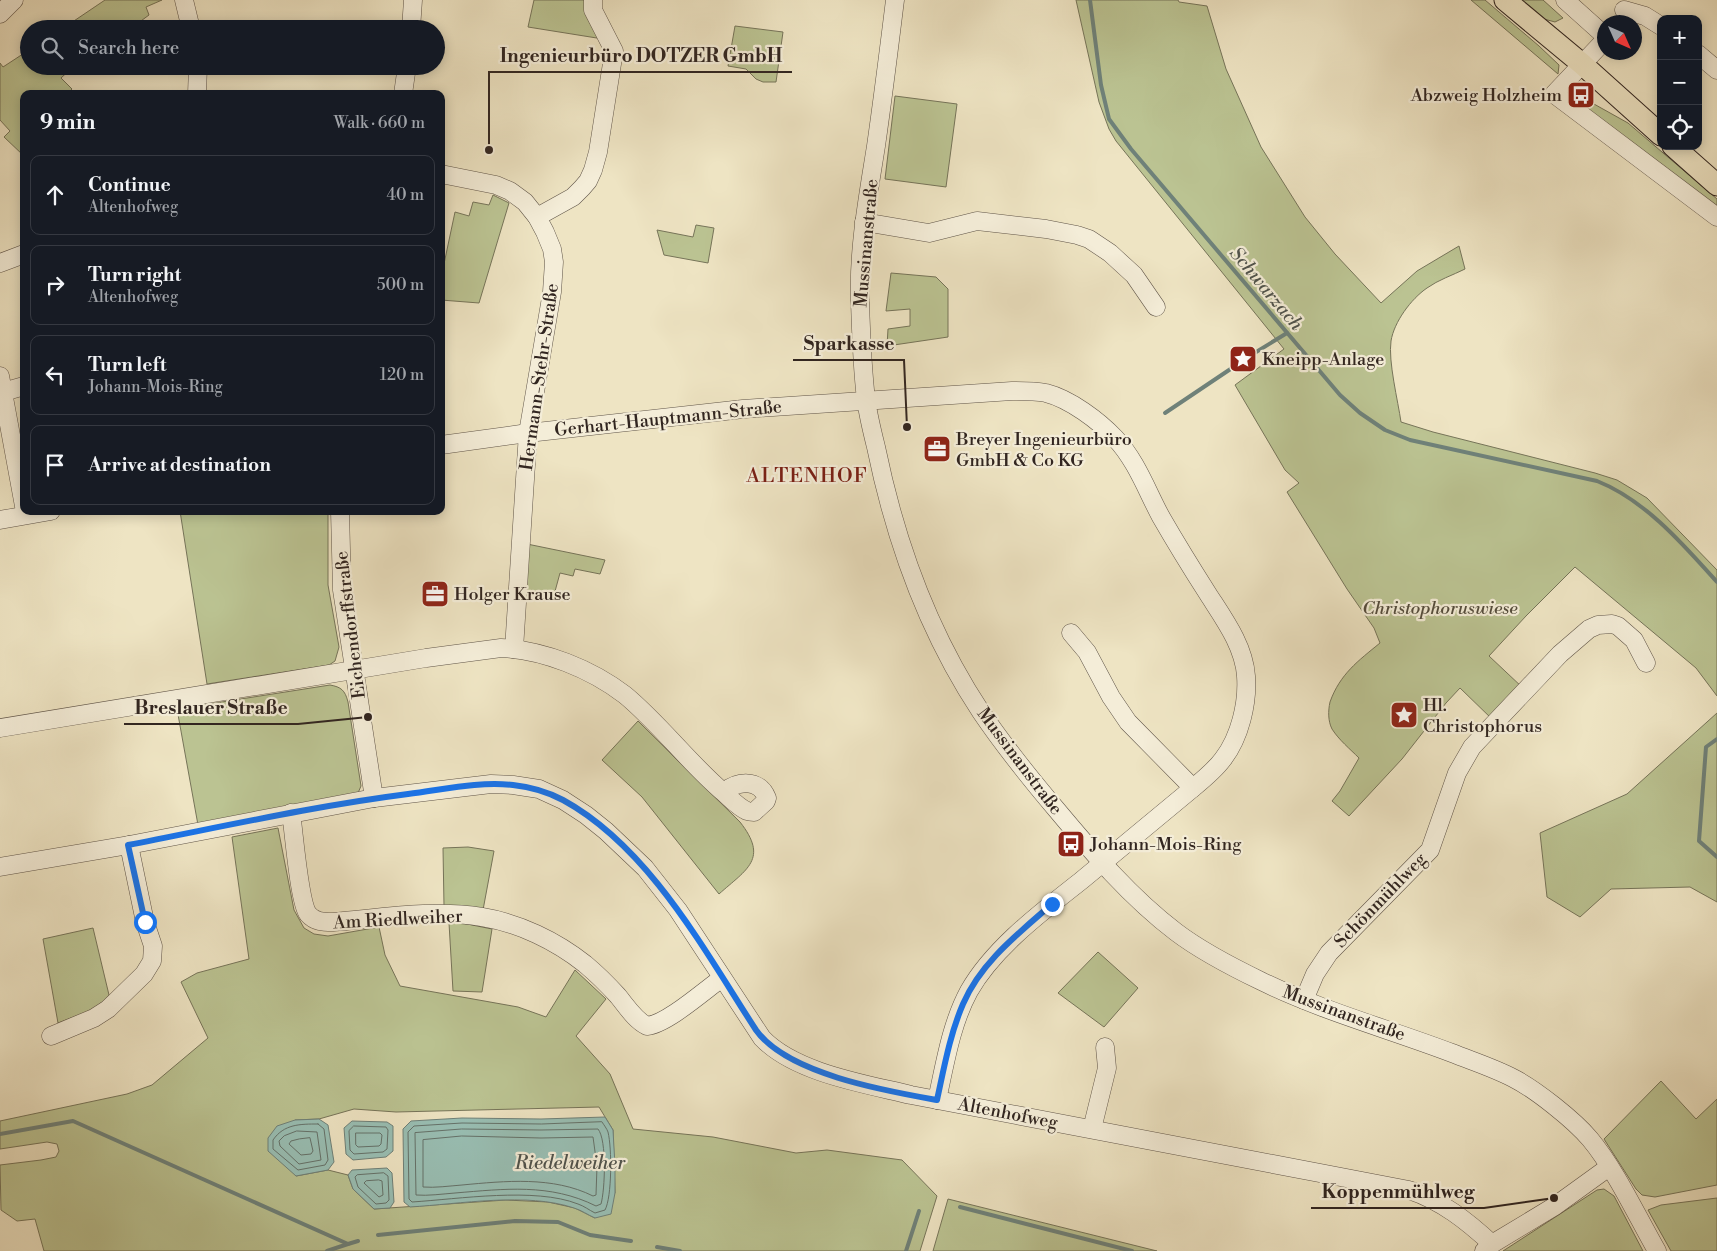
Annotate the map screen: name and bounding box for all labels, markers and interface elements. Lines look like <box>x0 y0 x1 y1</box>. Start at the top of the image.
north arrow <box>1597 15 1642 60</box>
map controls <box>1657 15 1702 150</box>
button: + <box>1657 15 1702 60</box>
search box <box>20 20 445 75</box>
icon: search <box>38 34 66 62</box>
text: Search here <box>78 36 179 60</box>
callout: Ingenieurbüro DOTZER GmbH <box>489 38 792 72</box>
text: Ingenieurbüro DOTZER GmbH <box>500 44 783 68</box>
button: − <box>1657 60 1702 105</box>
bus stop icon: Abzweig Holzheim <box>1566 80 1596 110</box>
place label: Abzweig Holzheim <box>1410 84 1562 107</box>
button: locate <box>1657 105 1702 150</box>
text: 9 min <box>40 110 95 136</box>
text: Walk · 660 m <box>334 113 425 133</box>
text: Continue <box>88 173 171 197</box>
street label: Mussinanstraße <box>849 178 884 308</box>
icon: ahead <box>41 181 69 209</box>
text: 40 m <box>387 185 424 205</box>
text: Altenhofweg <box>88 197 178 217</box>
water label: Schwarzach <box>1224 242 1309 336</box>
text: Turn right <box>88 263 181 287</box>
icon: right <box>41 271 69 299</box>
text: 500 m <box>377 275 424 295</box>
street label: Hermann-Stehr-Straße <box>515 282 564 472</box>
text: Altenhofweg <box>88 287 178 307</box>
callout: Sparkasse <box>793 326 904 360</box>
text: Sparkasse <box>803 332 895 356</box>
place icon: Kneipp-Anlage <box>1228 344 1258 374</box>
place label: Kneipp-Anlage <box>1262 348 1384 371</box>
text: Turn left <box>88 353 167 377</box>
icon: left <box>41 361 69 389</box>
text: 120 m <box>380 365 424 385</box>
text: Johann-Mois-Ring <box>88 377 223 397</box>
street label: Gerhart-Hauptmann-Straße <box>553 395 783 442</box>
place label: Breyer Ingenieurbüro GmbH & Co KG <box>955 428 1132 472</box>
office icon: Breyer Ingenieurbüro GmbH & Co KG <box>922 434 952 464</box>
icon: arrive <box>41 451 69 479</box>
text: Arrive at destination <box>88 453 271 477</box>
district label: ALTENHOF <box>745 464 868 489</box>
street label: Eichendorffstraße <box>330 550 371 700</box>
office icon: Holger Krause <box>420 579 450 609</box>
place label: Holger Krause <box>454 583 571 606</box>
park label: Christophoruswiese <box>1362 597 1518 620</box>
callout: Breslauer Straße <box>124 690 298 724</box>
place label: Hl. Christophorus <box>1423 694 1542 738</box>
text: Breslauer Straße <box>134 696 288 720</box>
place icon: Hl. Christophorus <box>1389 700 1419 730</box>
street label: Mussinanstraße <box>972 703 1068 820</box>
bus stop icon: Johann-Mois-Ring <box>1056 829 1086 859</box>
place label: Johann-Mois-Ring <box>1089 833 1242 856</box>
street label: Schönmühlweg <box>1329 847 1432 953</box>
route end <box>1041 893 1064 916</box>
street label: Am Riedlweiher <box>332 905 464 934</box>
route start <box>134 911 157 934</box>
street label: Mussinanstraße <box>1279 981 1408 1046</box>
street label: Altenhofweg <box>955 1092 1061 1135</box>
water label: Riedelweiher <box>514 1151 626 1175</box>
callout: Koppenmühlweg <box>1311 1174 1484 1208</box>
text: Koppenmühlweg <box>1321 1180 1476 1204</box>

